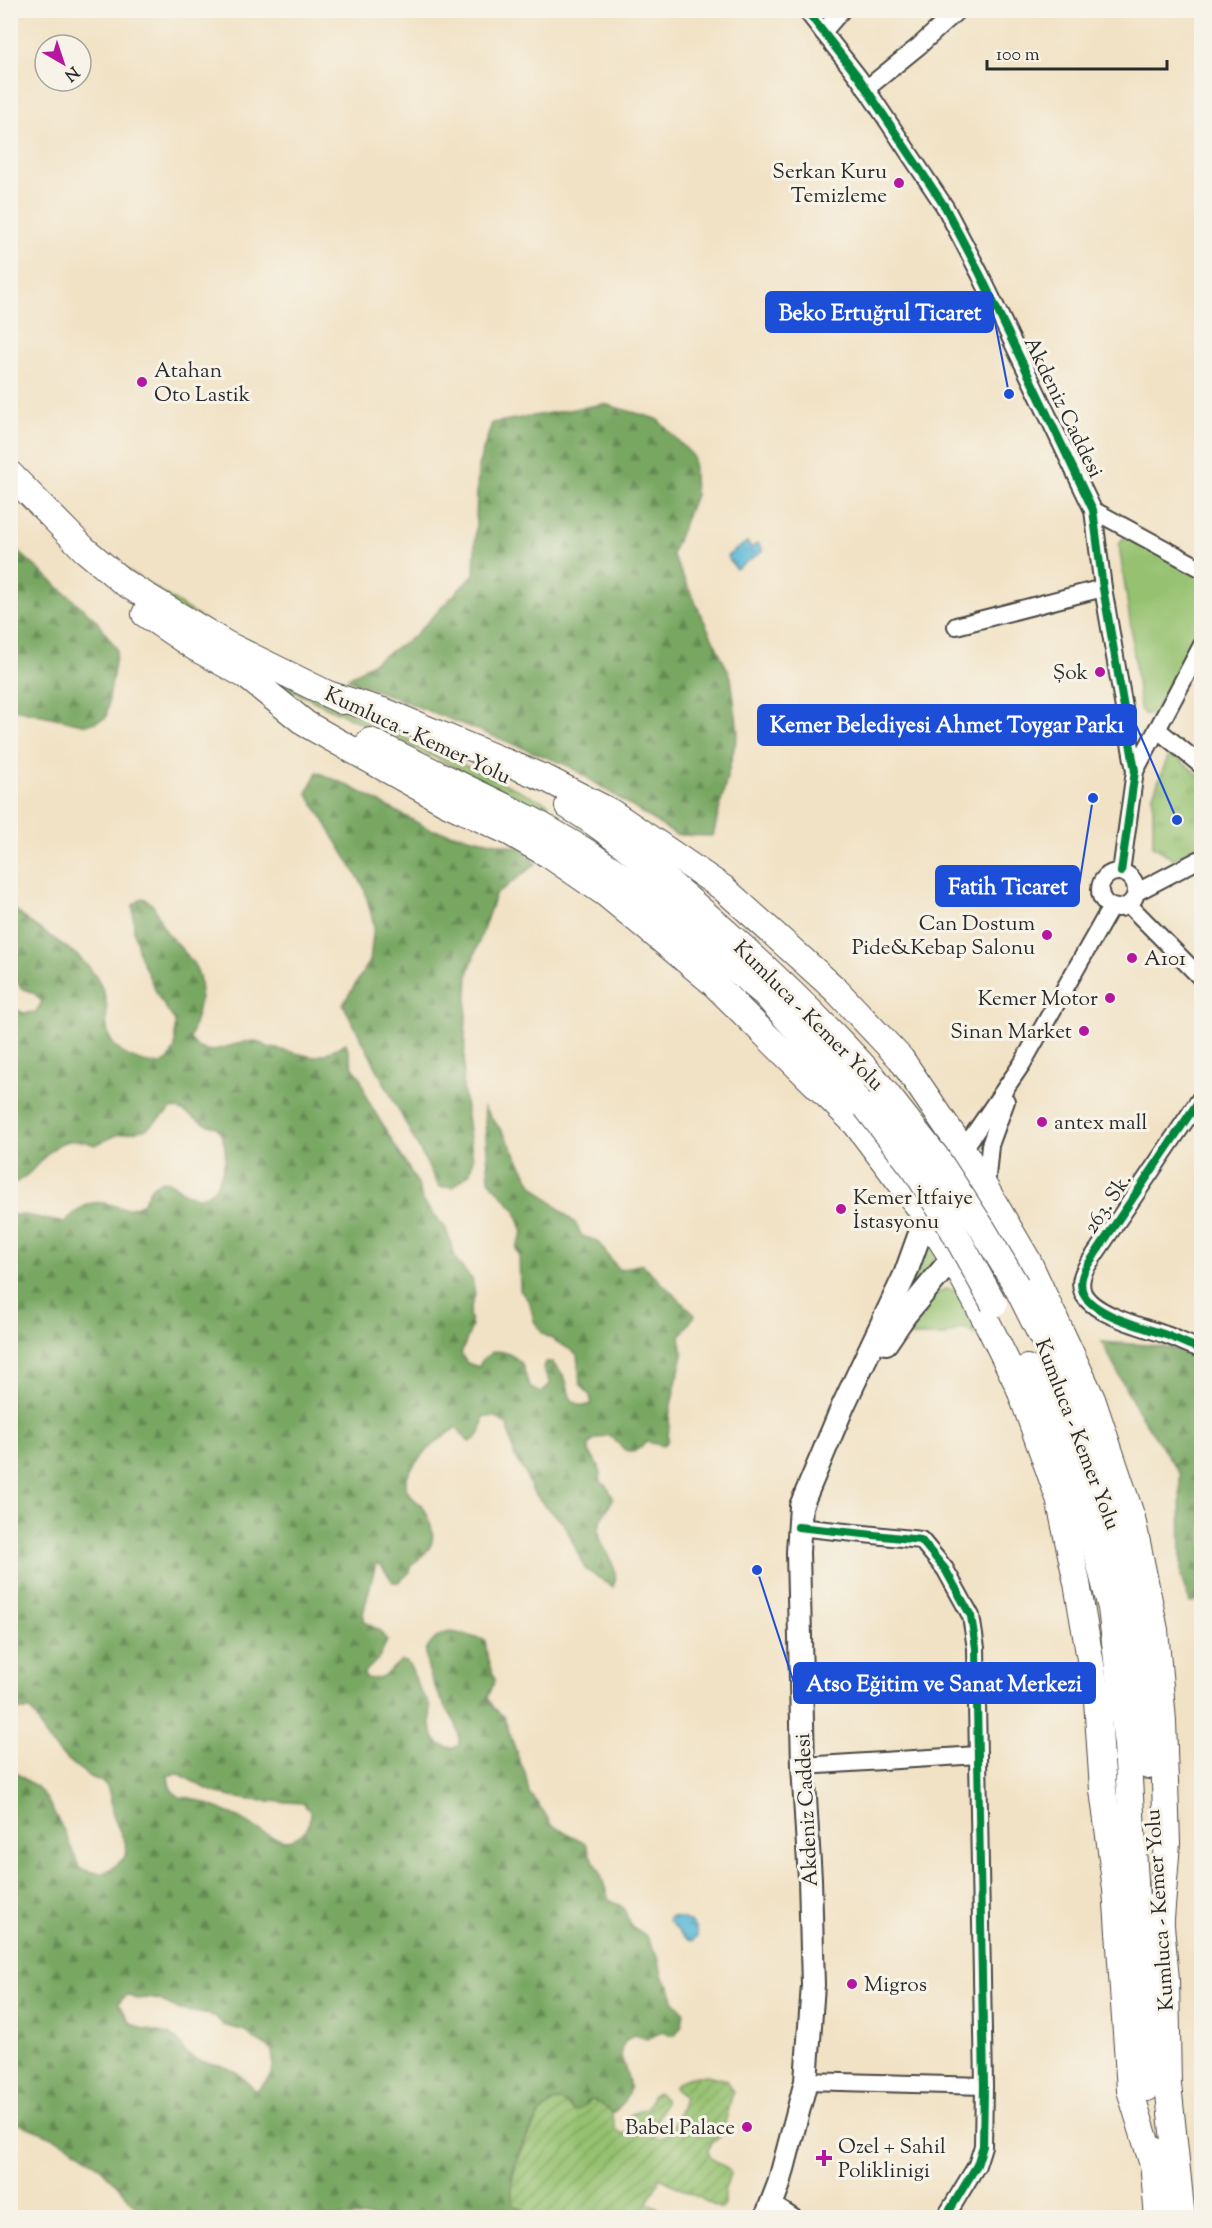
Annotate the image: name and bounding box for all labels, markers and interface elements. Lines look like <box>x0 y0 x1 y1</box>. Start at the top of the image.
north arrow <box>33 33 93 93</box>
scale bar <box>987 33 1167 71</box>
text: 100 m <box>996 43 1040 69</box>
text: N <box>58 60 83 86</box>
place label: Serkan Kuru Temizleme <box>772 158 887 212</box>
marker: Serkan Kuru Temizleme <box>892 176 906 190</box>
callout: Beko Ertuğrul Ticaret <box>766 292 993 332</box>
text: Beko Ertuğrul Ticaret <box>779 299 982 331</box>
street label: Akdeniz Caddesi <box>1015 332 1109 484</box>
place label: Atahan Oto Lastik <box>154 357 251 411</box>
marker: Atahan Oto Lastik <box>135 375 149 389</box>
place label: Şok <box>1053 659 1089 689</box>
marker: Şok <box>1093 665 1107 679</box>
street label: Kumluca - Kemer Yolu <box>319 680 515 793</box>
callout: Kemer Belediyesi Ahmet Toygar Parkı <box>758 705 1136 745</box>
text: Kemer Belediyesi Ahmet Toygar Parkı <box>770 711 1125 743</box>
callout: Fatih Ticaret <box>936 866 1079 906</box>
text: Fatih Ticaret <box>948 873 1068 905</box>
place label: Can Dostum Pide&Kebap Salonu <box>852 910 1035 964</box>
marker: Can Dostum Pide&Kebap Salonu <box>1040 928 1054 942</box>
street label: Kumluca - Kemer Yolu <box>725 934 890 1099</box>
place label: A101 <box>1144 945 1186 975</box>
marker: A101 <box>1125 951 1139 965</box>
place label: Kemer Motor <box>978 985 1098 1015</box>
marker: Kemer Motor <box>1103 991 1117 1005</box>
place label: Sinan Market <box>950 1018 1072 1048</box>
marker: Sinan Market <box>1077 1024 1091 1038</box>
place label: antex mall <box>1054 1109 1148 1139</box>
marker: antex mall <box>1035 1115 1049 1129</box>
street label: 263. Sk. <box>1077 1168 1140 1241</box>
place label: Kemer İtfaiye İstasyonu <box>853 1184 973 1238</box>
marker: Kemer İtfaiye İstasyonu <box>834 1202 848 1216</box>
street label: Kumluca - Kemer Yolu <box>1026 1335 1126 1535</box>
callout: Atso Eğitim ve Sanat Merkezi <box>794 1663 1095 1703</box>
text: Atso Eğitim ve Sanat Merkezi <box>806 1670 1083 1702</box>
street label: Akdeniz Caddesi <box>789 1732 827 1887</box>
street label: Kumluca - Kemer Yolu <box>1139 1808 1183 2012</box>
place label: Migros <box>864 1971 927 2001</box>
marker: Migros <box>845 1977 859 1991</box>
place label: Babel Palace <box>625 2114 735 2144</box>
marker: Babel Palace <box>740 2120 754 2134</box>
place label: Ozel + Sahil Poliklinigi <box>838 2133 946 2187</box>
marker: Ozel + Sahil Poliklinigi <box>815 2149 833 2167</box>

